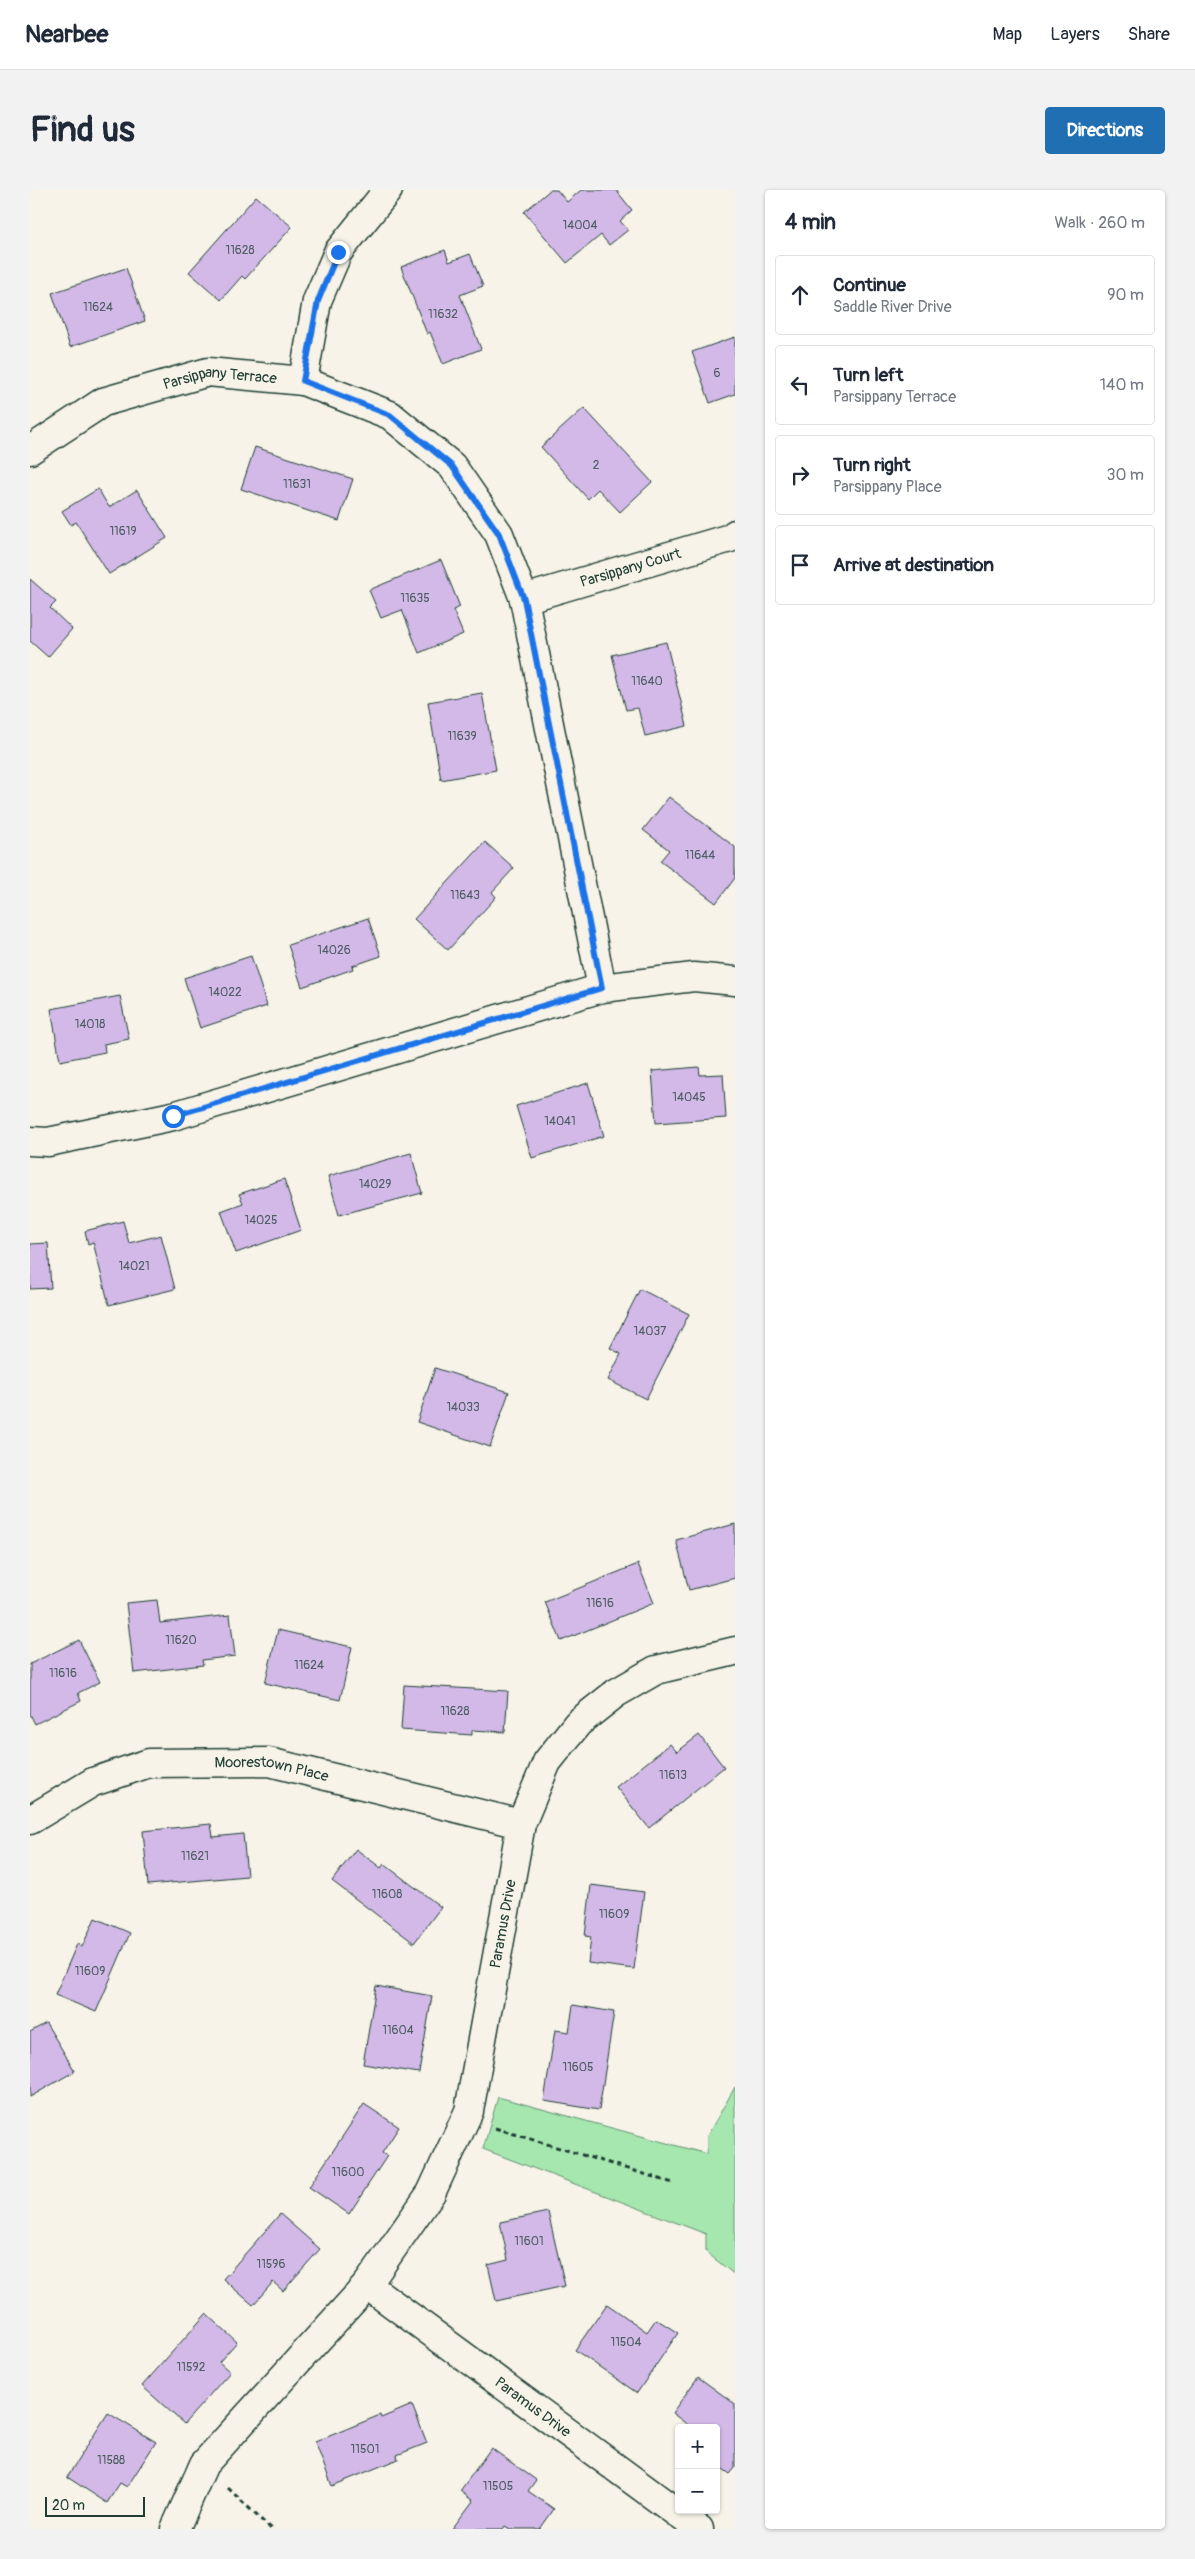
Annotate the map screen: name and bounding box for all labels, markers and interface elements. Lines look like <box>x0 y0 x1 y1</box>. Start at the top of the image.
text: Nearbee <box>25 20 108 49</box>
text: Map <box>993 23 1022 46</box>
text: Layers <box>1050 23 1100 46</box>
text: Share <box>1128 23 1170 46</box>
button: Directions <box>1045 107 1165 154</box>
text: Find us <box>30 108 135 152</box>
text: 4 min <box>785 209 836 236</box>
text: Walk · 260 m <box>1054 213 1145 233</box>
house number: 14004 <box>562 218 598 233</box>
route end <box>327 241 350 264</box>
house number: 11628 <box>225 243 255 258</box>
text: Continue <box>833 273 906 297</box>
icon: ahead <box>786 281 814 309</box>
text: 90 m <box>1107 285 1144 305</box>
text: Saddle River Drive <box>833 297 952 317</box>
house number: 11624 <box>83 300 113 315</box>
house number: 11632 <box>428 307 458 322</box>
street label: Parsippany Terrace <box>161 362 278 394</box>
text: Turn left <box>833 363 903 387</box>
house number: 6 <box>714 366 721 381</box>
icon: left <box>786 371 814 399</box>
text: 140 m <box>1100 375 1144 395</box>
text: Parsippany Terrace <box>833 387 956 407</box>
text: Turn right <box>833 453 911 477</box>
house number: 2 <box>593 458 600 473</box>
icon: right <box>786 461 814 489</box>
text: 30 m <box>1106 465 1144 485</box>
house number: 11631 <box>283 477 311 492</box>
text: Parsippany Place <box>833 477 942 497</box>
house number: 11619 <box>109 524 137 539</box>
street label: Parsippany Court <box>578 543 684 591</box>
icon: arrive <box>786 551 814 579</box>
text: Arrive at destination <box>833 553 994 577</box>
house number: 11635 <box>400 591 430 606</box>
house number: 11640 <box>631 674 663 689</box>
house number: 11639 <box>447 729 477 744</box>
house number: 11644 <box>685 848 715 863</box>
house number: 11643 <box>450 888 480 903</box>
house number: 14026 <box>317 943 351 958</box>
house number: 14022 <box>208 985 242 1000</box>
house number: 14018 <box>75 1017 105 1032</box>
house number: 14045 <box>672 1090 706 1105</box>
route start <box>162 1105 185 1128</box>
house number: 14041 <box>544 1114 576 1129</box>
house number: 14029 <box>359 1177 391 1192</box>
house number: 14025 <box>244 1213 278 1228</box>
house number: 14021 <box>118 1259 150 1274</box>
house number: 14037 <box>634 1324 667 1339</box>
house number: 14033 <box>446 1400 480 1415</box>
house number: 11616 <box>586 1596 614 1611</box>
house number: 11620 <box>165 1633 197 1648</box>
house number: 11624 <box>294 1658 324 1673</box>
house number: 11616 <box>49 1666 77 1681</box>
house number: 11628 <box>440 1704 470 1719</box>
street label: Moorestown Place <box>214 1752 331 1786</box>
house number: 11613 <box>659 1768 687 1783</box>
house number: 11621 <box>181 1849 209 1864</box>
street label: Paramus Drive <box>486 1877 520 1970</box>
house number: 11608 <box>372 1887 402 1902</box>
house number: 11609 <box>599 1907 629 1922</box>
house number: 11609 <box>75 1964 105 1979</box>
house number: 11604 <box>382 2023 414 2038</box>
house number: 11605 <box>562 2060 594 2075</box>
house number: 11600 <box>332 2165 364 2180</box>
house number: 11601 <box>514 2234 544 2249</box>
house number: 11596 <box>256 2257 286 2272</box>
house number: 11504 <box>610 2335 642 2350</box>
house number: 11592 <box>177 2360 206 2375</box>
street label: Paramus Drive <box>491 2373 575 2442</box>
map controls <box>675 2424 720 2514</box>
button: + <box>675 2424 720 2469</box>
house number: 11501 <box>351 2442 379 2457</box>
house number: 11588 <box>97 2453 125 2468</box>
button: − <box>675 2469 720 2514</box>
house number: 11505 <box>483 2479 513 2494</box>
scale bar <box>45 2494 145 2517</box>
text: 20 m <box>52 2497 85 2514</box>

